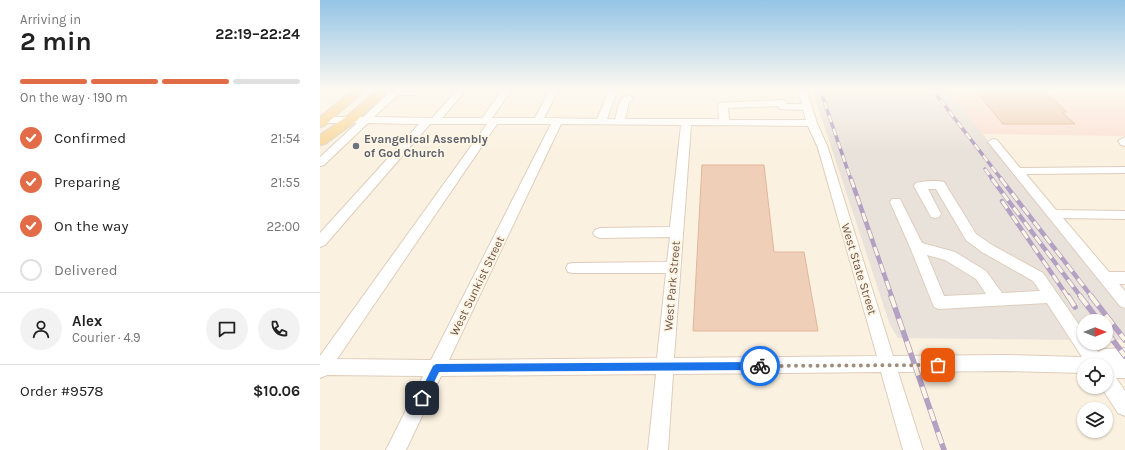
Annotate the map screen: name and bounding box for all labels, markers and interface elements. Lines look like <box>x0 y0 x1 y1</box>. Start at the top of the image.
text: Arriving in <box>20 12 81 27</box>
text: 22:19–22:24 <box>215 25 300 43</box>
text: 2 min <box>20 26 92 57</box>
text: On the way · 190 m <box>20 90 128 105</box>
icon: check <box>20 127 42 149</box>
text: Confirmed <box>54 129 126 147</box>
text: 21:54 <box>271 131 300 146</box>
place label: Evangelical Assembly of God Church <box>364 132 488 160</box>
marker: Evangelical Assembly of God Church <box>351 141 361 151</box>
icon: check <box>20 171 42 193</box>
text: Preparing <box>54 173 120 191</box>
text: 21:55 <box>270 175 300 190</box>
icon: check <box>20 215 42 237</box>
text: On the way <box>54 217 128 235</box>
text: 22:00 <box>267 219 300 234</box>
street label: West State Street <box>838 222 880 317</box>
street label: West Sunkist Street <box>447 234 507 338</box>
street label: West Park Street <box>661 240 683 332</box>
text: Delivered <box>54 261 118 279</box>
button: person <box>20 308 62 350</box>
button: chat <box>206 308 248 350</box>
button: phone <box>258 308 300 350</box>
text: Alex <box>72 312 102 330</box>
north arrow <box>1077 314 1113 350</box>
map controls <box>1077 314 1113 438</box>
text: Courier · 4.9 <box>72 330 141 345</box>
courier <box>740 346 780 386</box>
pin <box>921 348 955 382</box>
icon: bag <box>927 354 949 376</box>
icon: bike <box>749 355 771 377</box>
button: locate <box>1077 358 1113 394</box>
pin <box>405 381 439 415</box>
text: Order #9578 <box>20 382 104 400</box>
text: $10.06 <box>253 382 300 400</box>
icon: home <box>411 387 433 409</box>
button: layers <box>1077 402 1113 438</box>

